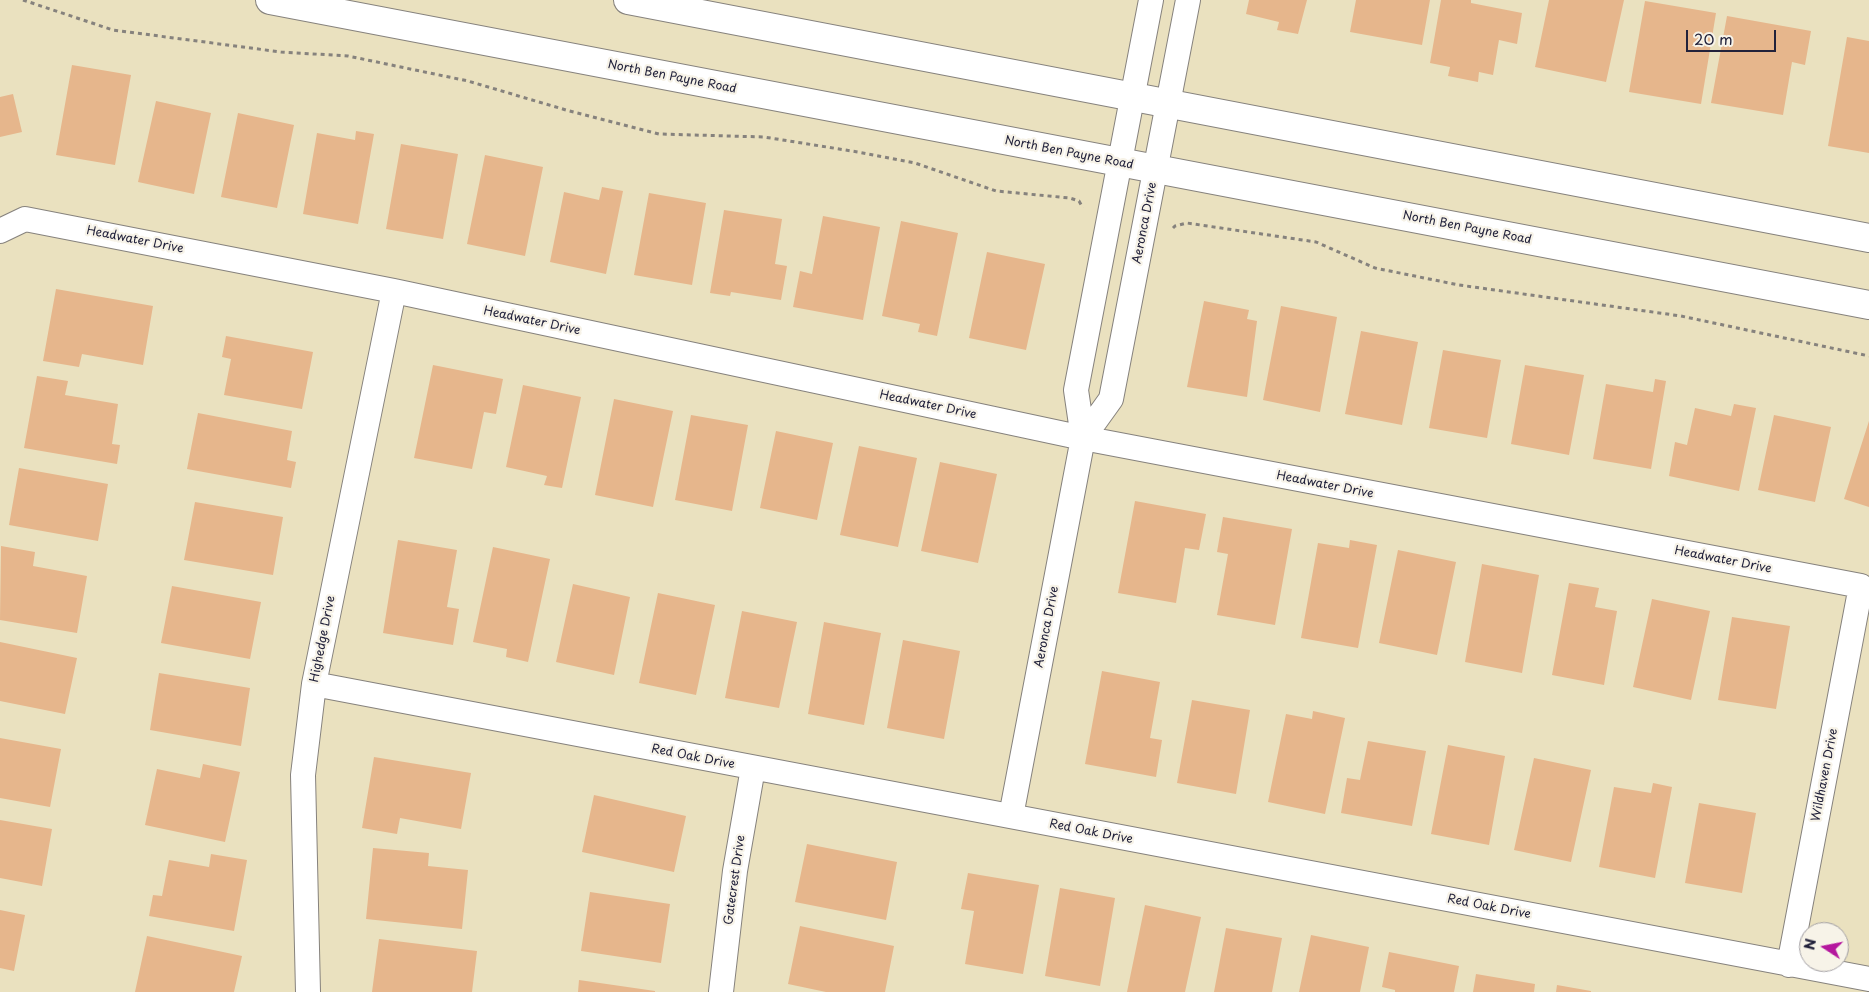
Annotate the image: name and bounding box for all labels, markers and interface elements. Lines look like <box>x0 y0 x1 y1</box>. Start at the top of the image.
scale bar <box>1689 20 1779 52</box>
text: 20 m <box>1694 27 1733 50</box>
street label: North Ben Payne Road <box>606 57 738 97</box>
street label: North Ben Payne Road <box>1003 133 1135 173</box>
street label: Aeronca Drive <box>1130 181 1160 265</box>
street label: North Ben Payne Road <box>1401 208 1533 248</box>
street label: Headwater Drive <box>85 224 185 256</box>
street label: Headwater Drive <box>482 304 582 338</box>
street label: Headwater Drive <box>878 388 978 422</box>
street label: Headwater Drive <box>1275 469 1375 501</box>
street label: Headwater Drive <box>1673 544 1773 576</box>
street label: Aeronca Drive <box>1032 585 1062 669</box>
street label: Highedge Drive <box>308 595 338 683</box>
street label: Wildhaven Drive <box>1809 727 1841 823</box>
street label: Red Oak Drive <box>650 742 736 772</box>
street label: Red Oak Drive <box>1048 817 1134 847</box>
street label: Gatecrest Drive <box>722 834 748 926</box>
street label: Red Oak Drive <box>1446 892 1532 922</box>
north arrow <box>1799 922 1849 972</box>
text: N <box>1798 937 1821 952</box>

